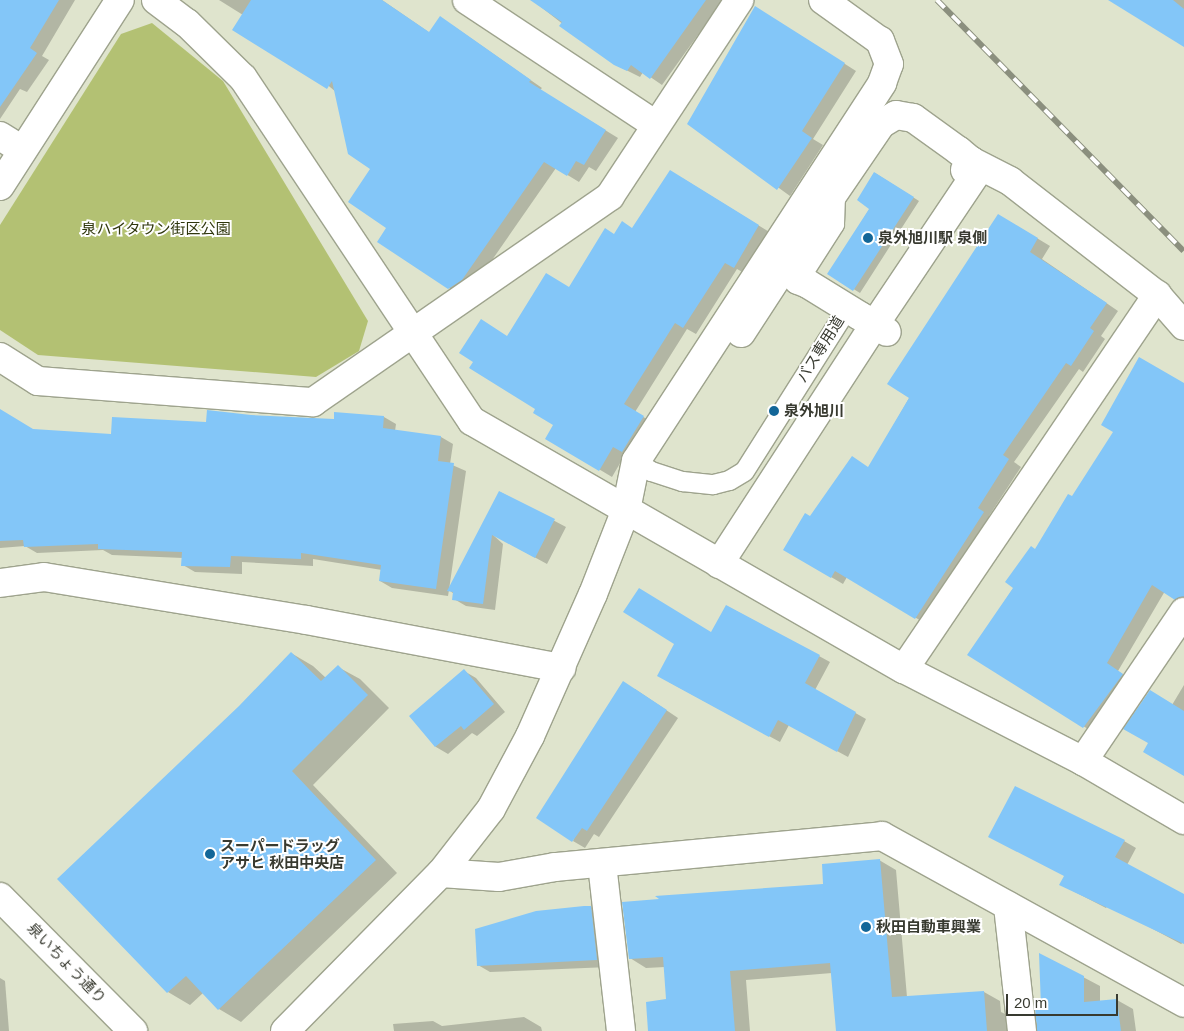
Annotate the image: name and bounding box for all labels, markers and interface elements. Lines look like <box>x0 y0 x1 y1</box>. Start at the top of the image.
park label: 泉ハイタウン街区公園 <box>81 220 231 238</box>
place label: 泉外旭川駅 泉側 <box>878 229 987 247</box>
marker: 泉外旭川駅 泉側 <box>862 232 874 244</box>
street label: バス専用道 <box>792 312 848 386</box>
place label: 泉外旭川 <box>784 402 844 420</box>
marker: 泉外旭川 <box>768 405 780 417</box>
place label: スーパードラッグ アサヒ 秋田中央店 <box>220 836 344 871</box>
marker: スーパードラッグ アサヒ 秋田中央店 <box>204 848 216 860</box>
place label: 秋田自動車興業 <box>876 918 981 936</box>
street label: 泉いちょう通り <box>24 919 110 1007</box>
marker: 秋田自動車興業 <box>860 921 872 933</box>
scale bar <box>1009 984 1122 1016</box>
text: 20 m <box>1014 994 1047 1011</box>

